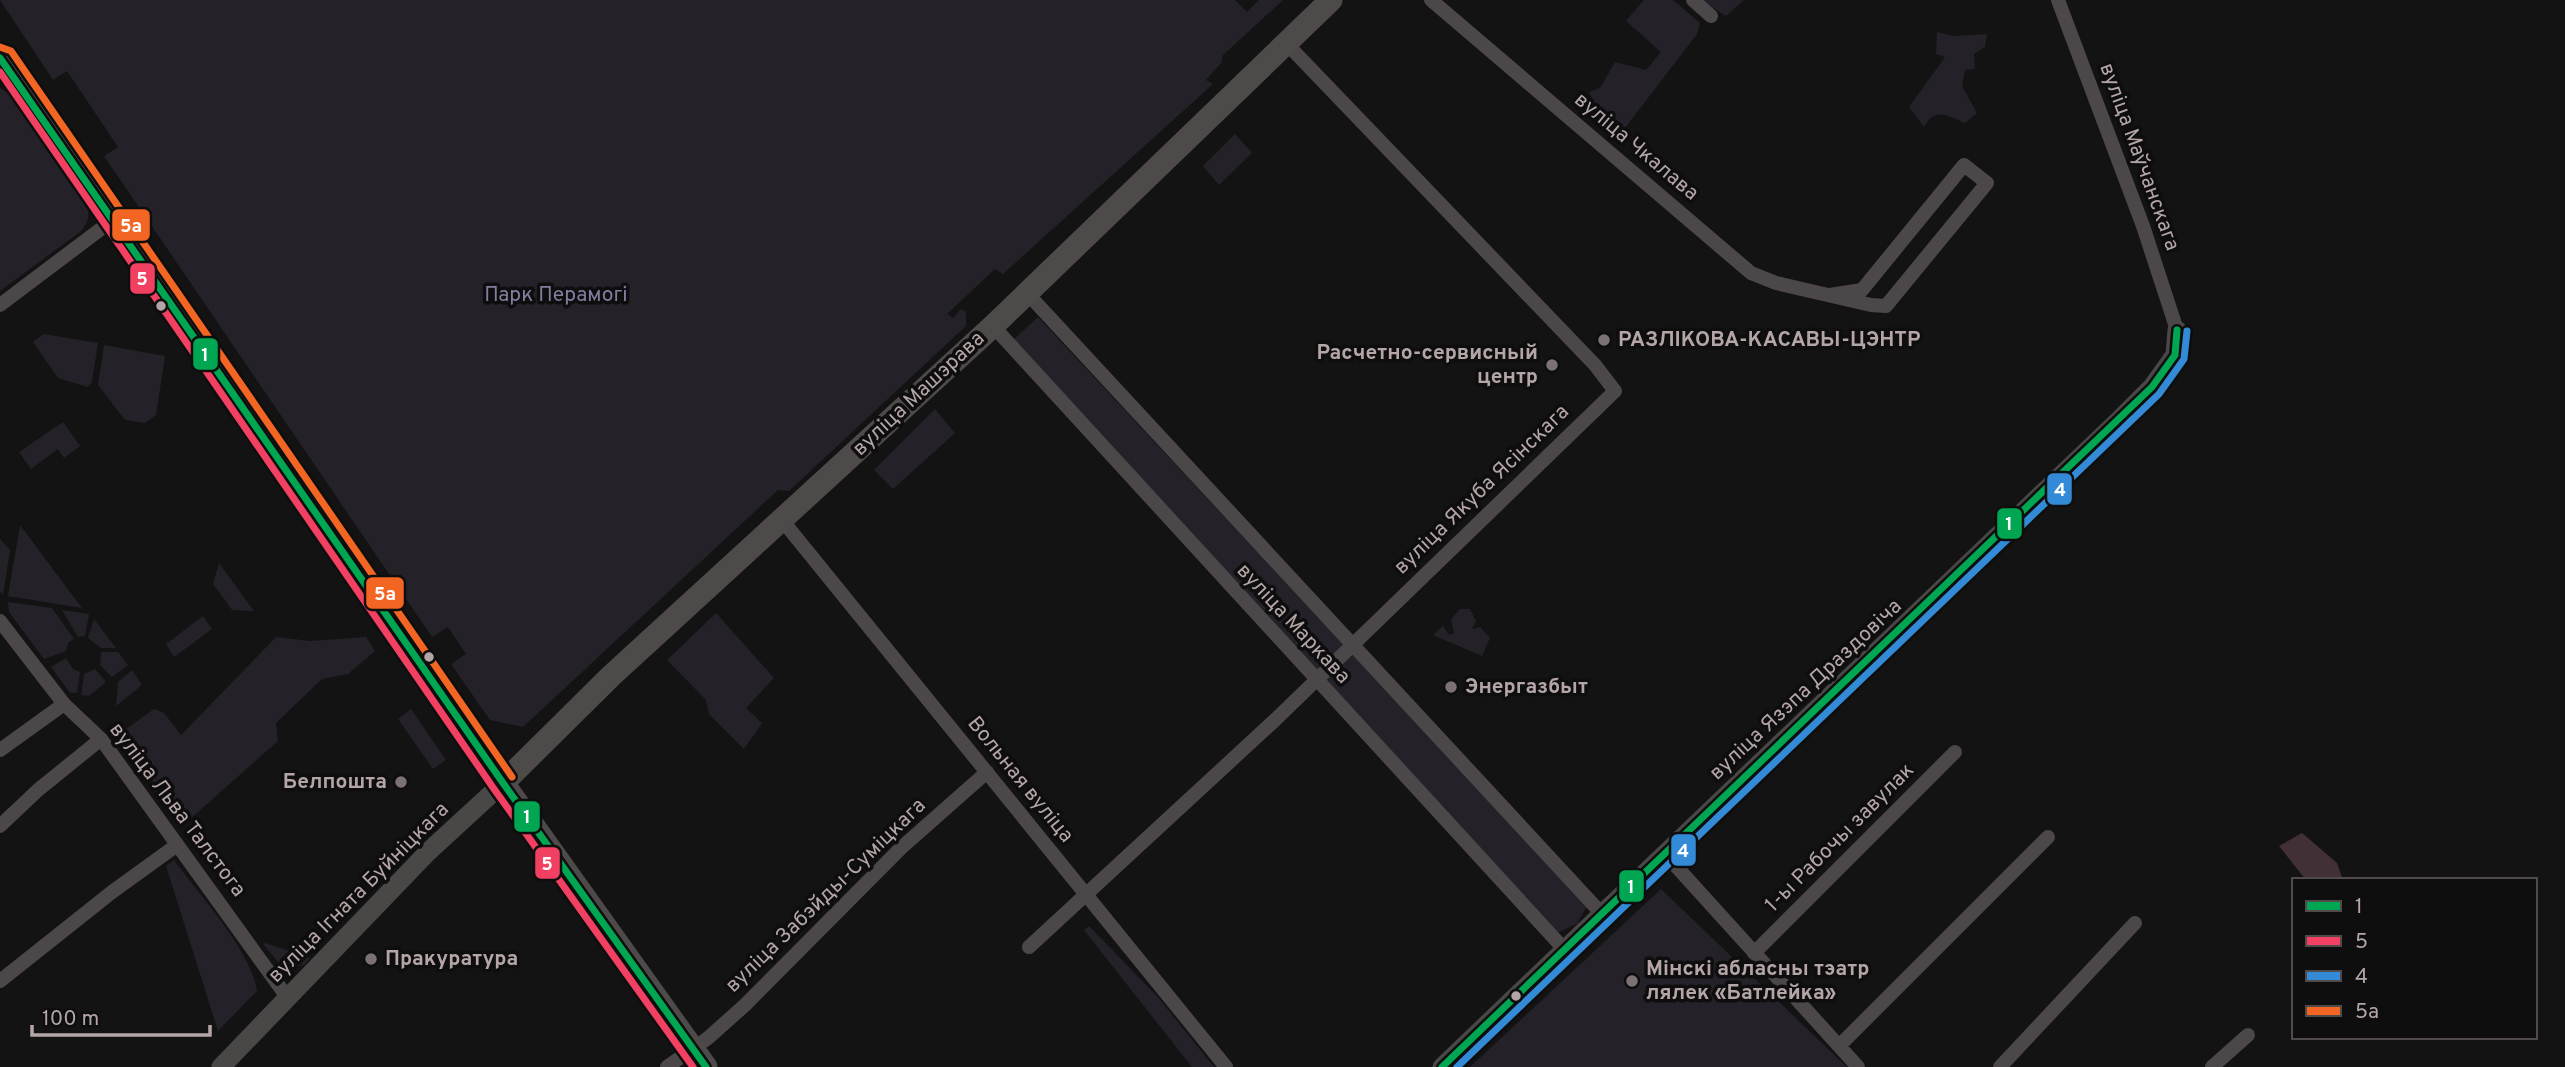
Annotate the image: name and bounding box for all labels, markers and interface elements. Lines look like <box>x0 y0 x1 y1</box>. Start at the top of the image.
street label: вуліца Маўчанскага <box>2092 59 2186 255</box>
street label: вуліца Чкалава <box>1568 87 1704 207</box>
line badge: 5а <box>111 208 151 242</box>
text: 5а <box>120 215 142 239</box>
line badge: 5 <box>129 262 156 295</box>
text: 5 <box>136 268 148 292</box>
park label: Парк Перамогі <box>484 282 628 309</box>
unlabelled marker <box>154 299 168 313</box>
street label: вуліца Машэрава <box>847 326 991 462</box>
place label: РАЗЛІКОВА-КАСАВЫ-ЦЭНТР <box>1618 327 1920 354</box>
marker: РАЗЛІКОВА-КАСАВЫ-ЦЭНТР <box>1596 332 1612 348</box>
line badge: 1 <box>192 337 219 371</box>
place label: Расчетно-сервисный центр <box>1317 340 1538 391</box>
text: 1 <box>201 344 209 368</box>
marker: Расчетно-сервисный центр <box>1544 357 1560 373</box>
street label: вуліца Якуба Ясінскага <box>1389 399 1575 581</box>
line badge: 4 <box>2046 472 2073 506</box>
text: 4 <box>2054 479 2066 503</box>
line badge: 1 <box>1996 507 2023 540</box>
text: 1 <box>2005 513 2013 537</box>
street label: вуліца Маркава <box>1230 558 1356 690</box>
line badge: 5а <box>365 576 405 610</box>
text: 5а <box>374 583 396 607</box>
street label: вуліца Язэпа Драздовіча <box>1704 594 1908 786</box>
unlabelled marker <box>422 650 436 664</box>
place label: Энергазбыт <box>1465 674 1588 701</box>
marker: Энергазбыт <box>1443 679 1459 695</box>
street label: Вольная вуліца <box>961 711 1079 849</box>
street label: вуліца Льва Талстога <box>103 717 251 903</box>
street label: 1-ы Рабочы завулак <box>1760 758 1920 918</box>
place label: Белпошта <box>283 769 387 796</box>
marker: Белпошта <box>393 774 409 790</box>
street label: вуліца Забэйды-Суміцкага <box>720 793 932 999</box>
street label: вуліца Ігната Буйніцкага <box>263 797 455 989</box>
line badge: 1 <box>513 800 541 833</box>
text: 1 <box>523 806 531 830</box>
line badge: 4 <box>1670 833 1697 867</box>
text: 4 <box>1677 840 1689 864</box>
line badge: 5 <box>534 846 561 880</box>
text: 5 <box>541 853 553 877</box>
line badge: 1 <box>1618 869 1645 903</box>
text: 1 <box>1627 876 1635 900</box>
legend <box>2292 878 2537 1039</box>
text: 1 <box>2355 894 2363 921</box>
text: 5 <box>2355 929 2368 956</box>
place label: Пракуратура <box>385 946 518 973</box>
marker: Пракуратура <box>363 951 379 967</box>
place label: Мінскі абласны тэатр лялек «Батлейка» <box>1646 956 1869 1007</box>
text: 4 <box>2355 964 2368 991</box>
marker: Мінскі абласны тэатр лялек «Батлейка» <box>1624 973 1640 989</box>
unlabelled marker <box>1509 989 1523 1003</box>
scale bar <box>32 993 210 1038</box>
text: 5а <box>2355 999 2379 1026</box>
text: 100 m <box>42 1006 99 1033</box>

